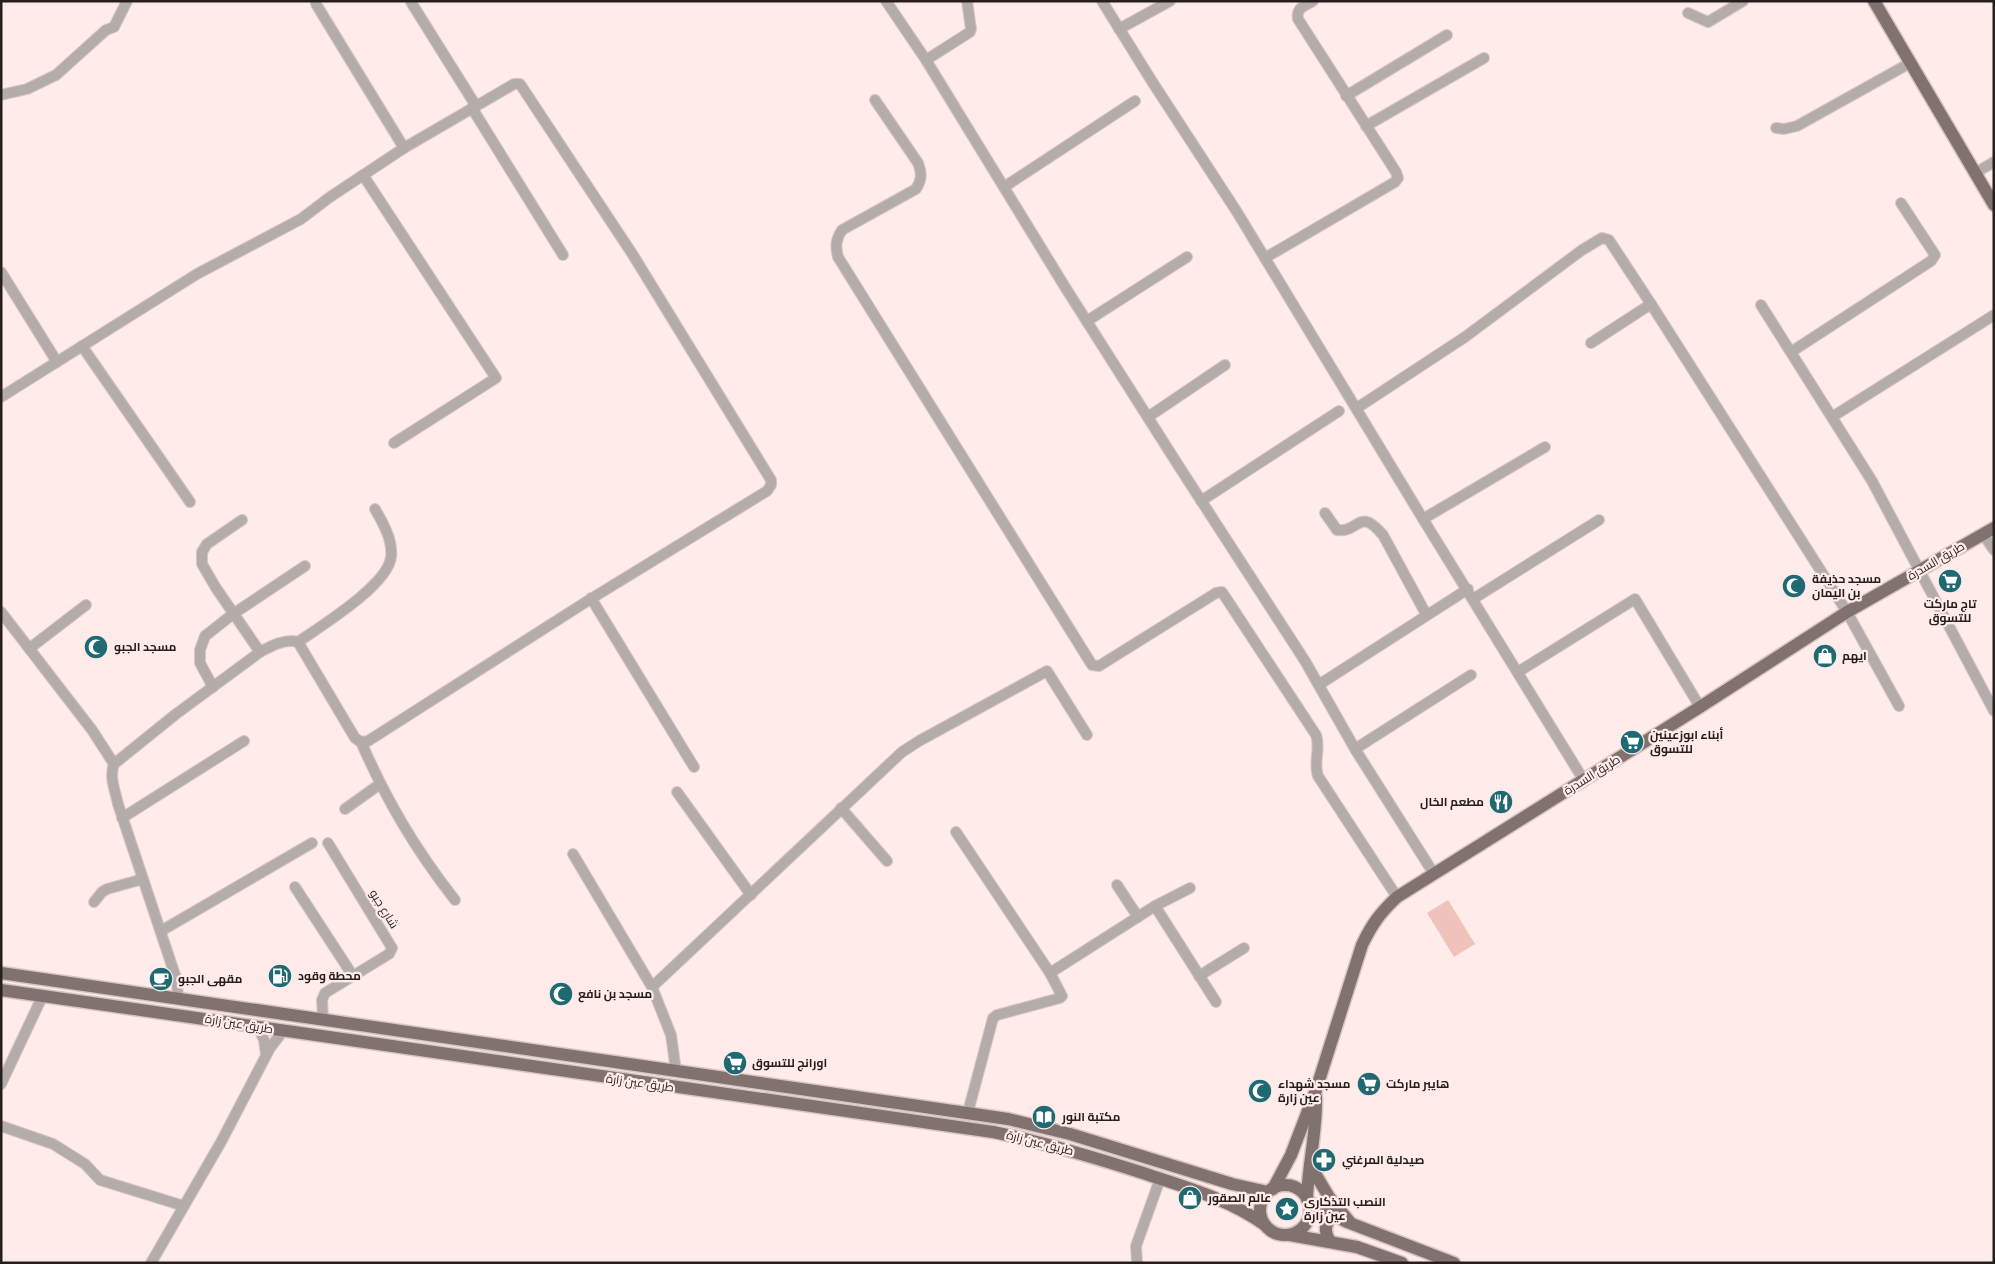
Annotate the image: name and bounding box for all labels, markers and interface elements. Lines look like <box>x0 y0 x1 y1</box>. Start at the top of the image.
street label: طريق السدرة <box>1905 539 1967 583</box>
supermarket icon: تاج ماركت للتسوق <box>1937 568 1963 594</box>
place label: مسجد حذيفة بن اليمان <box>1812 572 1881 601</box>
mosque icon: مسجد حذيفة بن اليمان <box>1781 573 1807 599</box>
place label: تاج ماركت للتسوق <box>1924 597 1977 626</box>
mosque icon: مسجد الجبو <box>83 634 109 660</box>
place label: مسجد الجبو <box>114 640 177 655</box>
shop icon: ايهم <box>1812 643 1838 669</box>
place label: ايهم <box>1842 649 1867 664</box>
place label: أبناء ابوزعينين للتسوق <box>1650 727 1723 757</box>
supermarket icon: أبناء ابوزعينين للتسوق <box>1619 729 1645 755</box>
street label: طريق السدرة <box>1561 752 1623 798</box>
restaurant icon: مطعم الخال <box>1488 789 1514 815</box>
place label: مطعم الخال <box>1420 795 1484 810</box>
street label: شارع جبو <box>366 887 401 932</box>
fuel station icon: محطة وقود <box>267 963 293 989</box>
cafe icon: مقهى الجبو <box>148 966 174 992</box>
place label: محطة وقود <box>298 969 361 984</box>
place label: مقهى الجبو <box>178 972 243 987</box>
mosque icon: مسجد بن نافع <box>548 981 574 1007</box>
place label: مسجد بن نافع <box>578 987 652 1003</box>
street label: طريق عين زارة <box>204 1012 274 1036</box>
supermarket icon: اورانج للتسوق <box>722 1050 748 1076</box>
place label: اورانج للتسوق <box>752 1056 827 1072</box>
street label: طريق عين زارة <box>605 1071 675 1095</box>
supermarket icon: هايبر ماركت <box>1356 1071 1382 1097</box>
place label: مسجد شهداء عين زارة <box>1278 1077 1350 1106</box>
place label: هايبر ماركت <box>1386 1077 1449 1092</box>
mosque icon: مسجد شهداء عين زارة <box>1247 1078 1273 1104</box>
library icon: مكتبة النور <box>1031 1104 1057 1130</box>
place label: مكتبة النور <box>1061 1110 1120 1125</box>
street label: طريق عين زارة <box>1005 1128 1075 1158</box>
pharmacy icon: صيدلية المرغني <box>1311 1147 1337 1173</box>
place label: صيدلية المرغني <box>1342 1153 1424 1170</box>
shop icon: عالم الصقور <box>1177 1185 1203 1211</box>
place label: عالم الصقور <box>1207 1191 1271 1206</box>
place label: النصب التذكاري عين زارة <box>1304 1195 1386 1224</box>
place icon: النصب التذكاري عين زارة <box>1274 1196 1300 1222</box>

